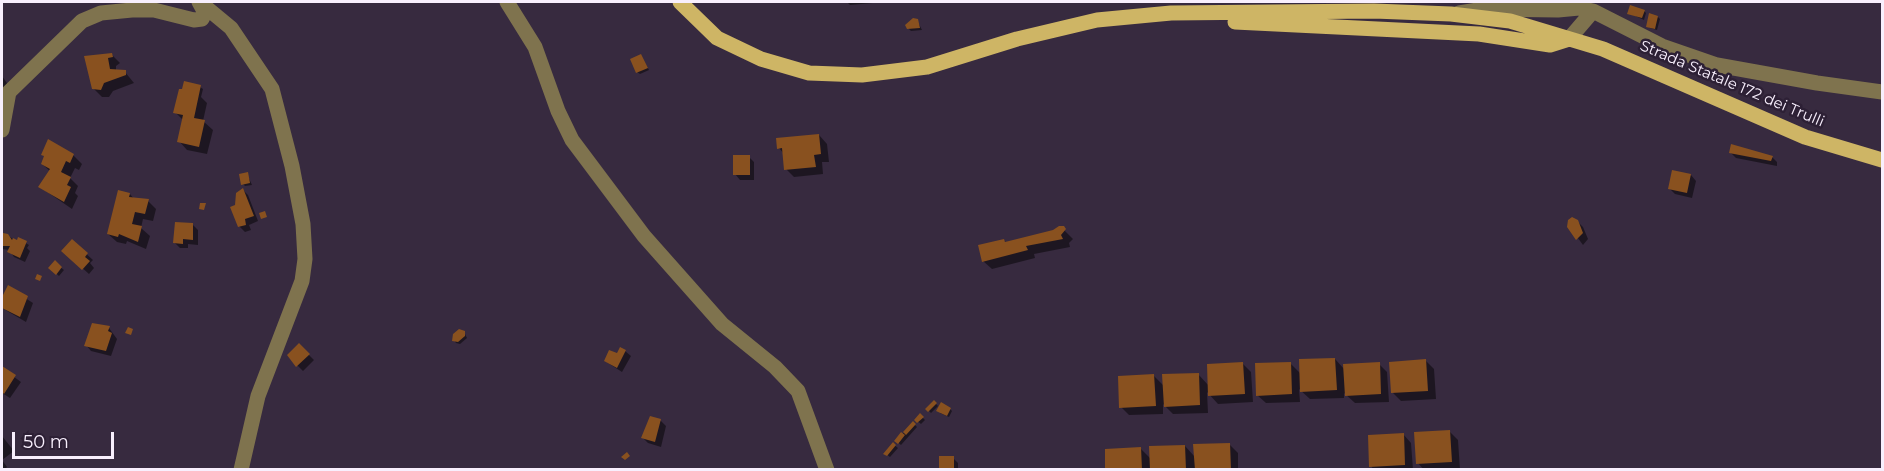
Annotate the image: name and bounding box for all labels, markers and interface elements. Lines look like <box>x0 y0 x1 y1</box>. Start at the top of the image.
street label: Strada Statale 172 dei Trulli <box>1637 37 1827 131</box>
scale bar <box>15 420 117 458</box>
text: 50 m <box>23 431 69 453</box>

